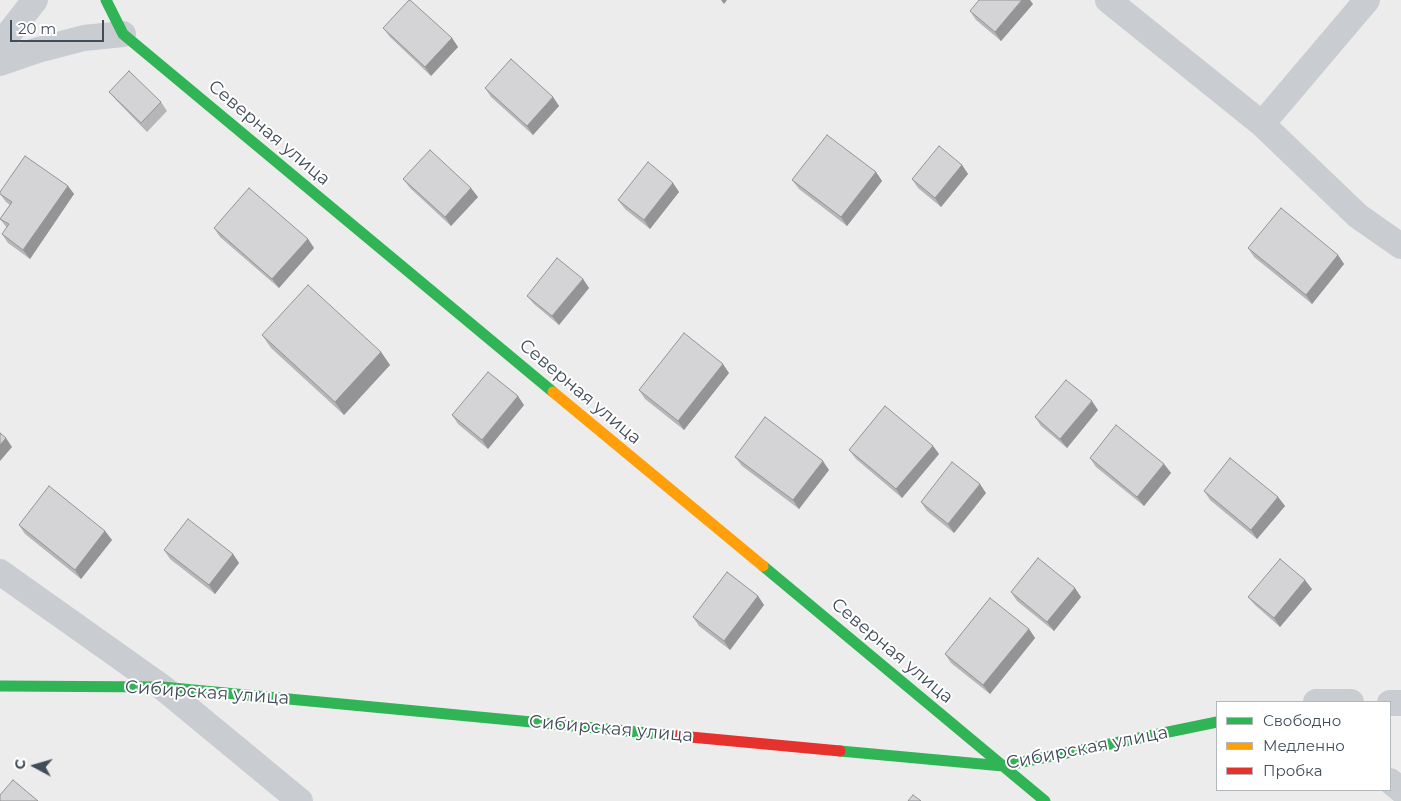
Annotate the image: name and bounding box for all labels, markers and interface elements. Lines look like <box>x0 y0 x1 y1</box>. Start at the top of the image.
scale bar <box>12 10 106 42</box>
text: 20 m <box>18 19 56 38</box>
street label: Северная улица <box>204 76 334 190</box>
street label: Северная улица <box>515 335 645 449</box>
street label: Северная улица <box>827 594 957 708</box>
street label: Сибирская улица <box>124 676 290 710</box>
legend <box>1216 701 1391 791</box>
street label: Сибирская улица <box>528 711 694 747</box>
text: Свободно <box>1263 711 1341 730</box>
street label: Сибирская улица <box>1004 722 1170 774</box>
text: Медленно <box>1263 736 1345 755</box>
north arrow <box>10 741 60 791</box>
text: С <box>11 758 30 770</box>
text: Пробка <box>1263 761 1322 780</box>

